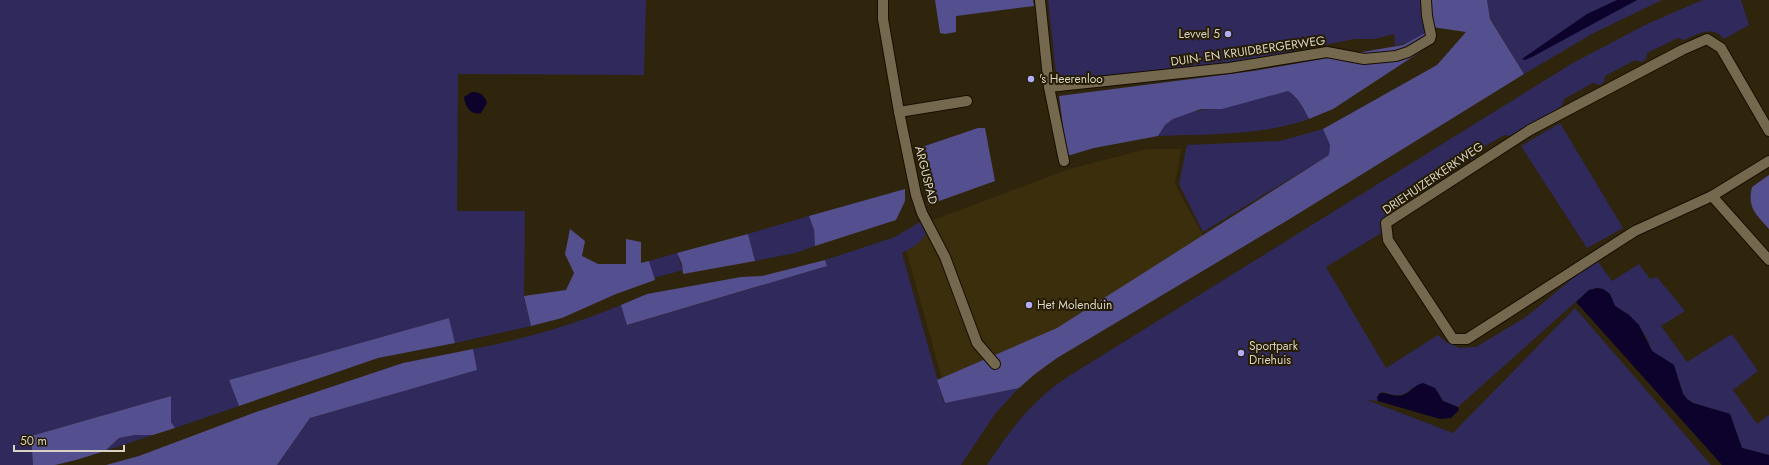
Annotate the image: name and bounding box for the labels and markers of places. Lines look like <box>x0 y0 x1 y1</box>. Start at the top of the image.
place label: Levvel 5 <box>1179 25 1220 43</box>
marker: Levvel 5 <box>1223 29 1233 39</box>
place label: 's Heerenloo <box>1039 70 1103 88</box>
marker: 's Heerenloo <box>1026 74 1036 84</box>
place label: Het Molenduin <box>1037 296 1112 314</box>
marker: Het Molenduin <box>1024 300 1034 310</box>
place label: Sportpark Driehuis <box>1249 337 1299 369</box>
marker: Sportpark Driehuis <box>1236 348 1246 358</box>

